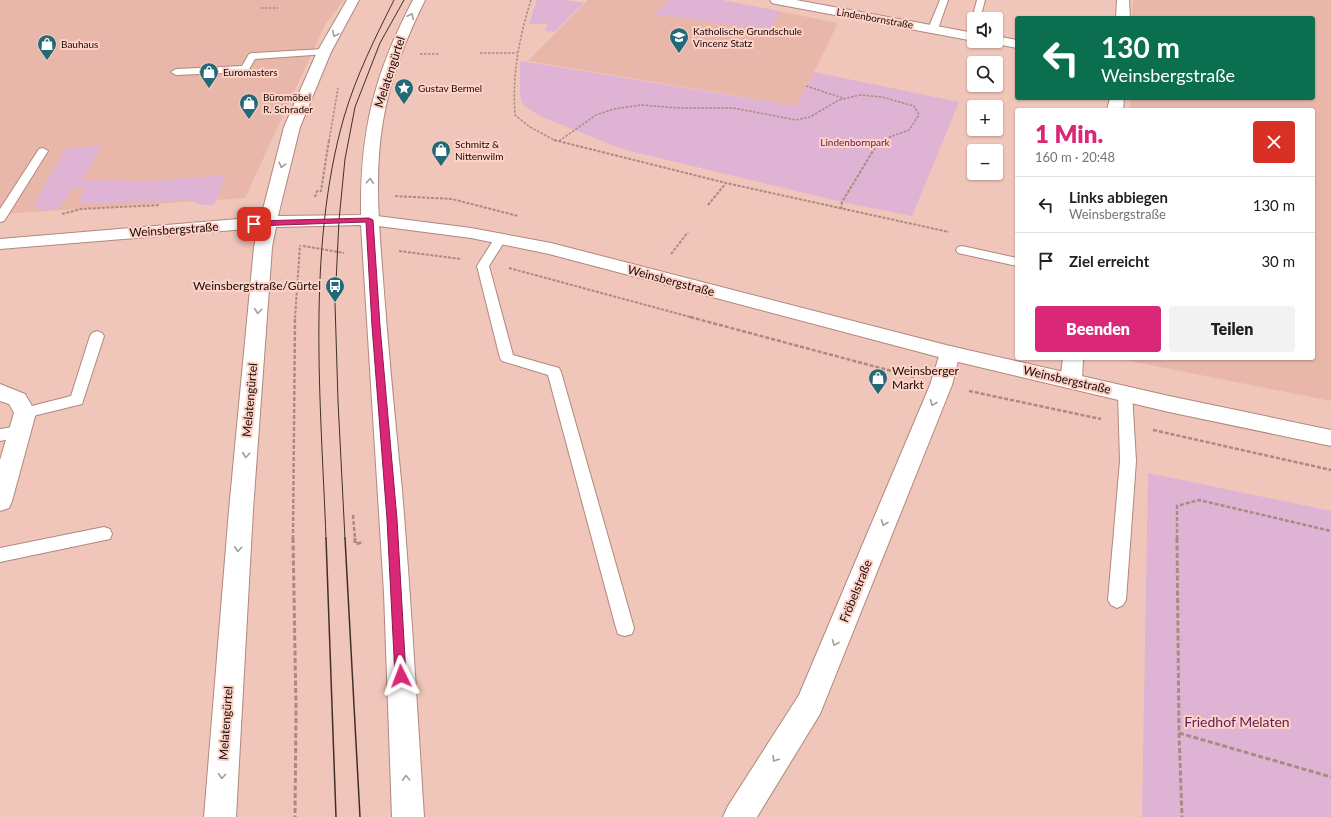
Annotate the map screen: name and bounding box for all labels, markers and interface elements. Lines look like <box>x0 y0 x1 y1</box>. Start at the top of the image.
street label: Lindenbornstraße <box>836 5 914 31</box>
one-way arrow <box>406 12 414 20</box>
map controls <box>967 12 1003 180</box>
button: sound <box>967 12 1003 48</box>
place label: Katholische Grundschule Vincenz Statz <box>693 25 802 49</box>
school or university icon: Katholische Grundschule Vincenz Statz <box>668 26 690 54</box>
one-way arrow <box>332 30 339 37</box>
text: 130 m <box>1101 30 1180 64</box>
icon: left <box>1035 32 1087 84</box>
shop icon: Bauhaus <box>36 33 58 61</box>
street label: Melatengürtel <box>371 34 408 109</box>
place label: Bauhaus <box>61 38 98 50</box>
button: search <box>967 56 1003 92</box>
shop icon: Euromasters <box>198 61 220 89</box>
text: Weinsbergstraße <box>1101 64 1235 86</box>
place label: Euromasters <box>223 66 278 78</box>
place icon: Gustav Bermel <box>393 77 415 105</box>
place label: Gustav Bermel <box>418 82 482 94</box>
place label: Büromöbel R. Schrader <box>263 91 313 115</box>
shop icon: Büromöbel R. Schrader <box>238 92 260 120</box>
button: + <box>967 100 1003 136</box>
text: 1 Min. <box>1035 119 1103 148</box>
button: close <box>1253 121 1295 163</box>
park label: Lindenbornpark <box>820 136 891 148</box>
place label: Schmitz & Nittenwilm <box>455 138 503 162</box>
shop icon: Schmitz & Nittenwilm <box>430 139 452 167</box>
button: − <box>967 144 1003 180</box>
text: 160 m · 20:48 <box>1035 149 1115 165</box>
one-way arrow <box>279 162 287 168</box>
one-way arrow <box>366 178 374 184</box>
text: Links abbiegen <box>1069 188 1168 206</box>
icon: left <box>1035 194 1057 216</box>
text: 130 m <box>1253 196 1295 214</box>
text: Weinsbergstraße <box>1069 206 1166 222</box>
pin <box>237 207 271 241</box>
icon: arrive <box>243 213 265 235</box>
street label: Weinsbergstraße <box>129 219 219 240</box>
icon: arrive <box>1035 250 1057 272</box>
text: Ziel erreicht <box>1069 252 1149 270</box>
text: 30 m <box>1261 252 1295 270</box>
street label: Weinsbergstraße <box>626 262 716 299</box>
bus stop icon: Weinsbergstraße/Gürtel <box>324 275 346 303</box>
place label: Weinsbergstraße/Gürtel <box>193 278 321 293</box>
button: Beenden <box>1035 306 1161 352</box>
button: Teilen <box>1169 306 1295 352</box>
one-way arrow <box>253 308 262 314</box>
street label: Melatengürtel <box>239 362 260 438</box>
street label: Weinsbergstraße <box>1022 362 1112 397</box>
place label: Weinsberger Markt <box>892 363 960 392</box>
shop icon: Weinsberger Markt <box>867 367 889 395</box>
one-way arrow <box>930 398 938 406</box>
one-way arrow <box>241 452 250 458</box>
one-way arrow <box>881 519 889 527</box>
one-way arrow <box>234 546 243 552</box>
street label: Fröbelstraße <box>836 557 875 624</box>
one-way arrow <box>831 640 839 647</box>
position arrow <box>380 655 422 697</box>
street label: Melatengürtel <box>215 686 236 760</box>
park label: Friedhof Melaten <box>1184 713 1290 730</box>
one-way arrow <box>773 754 780 761</box>
one-way arrow <box>218 773 227 779</box>
one-way arrow <box>401 775 410 781</box>

